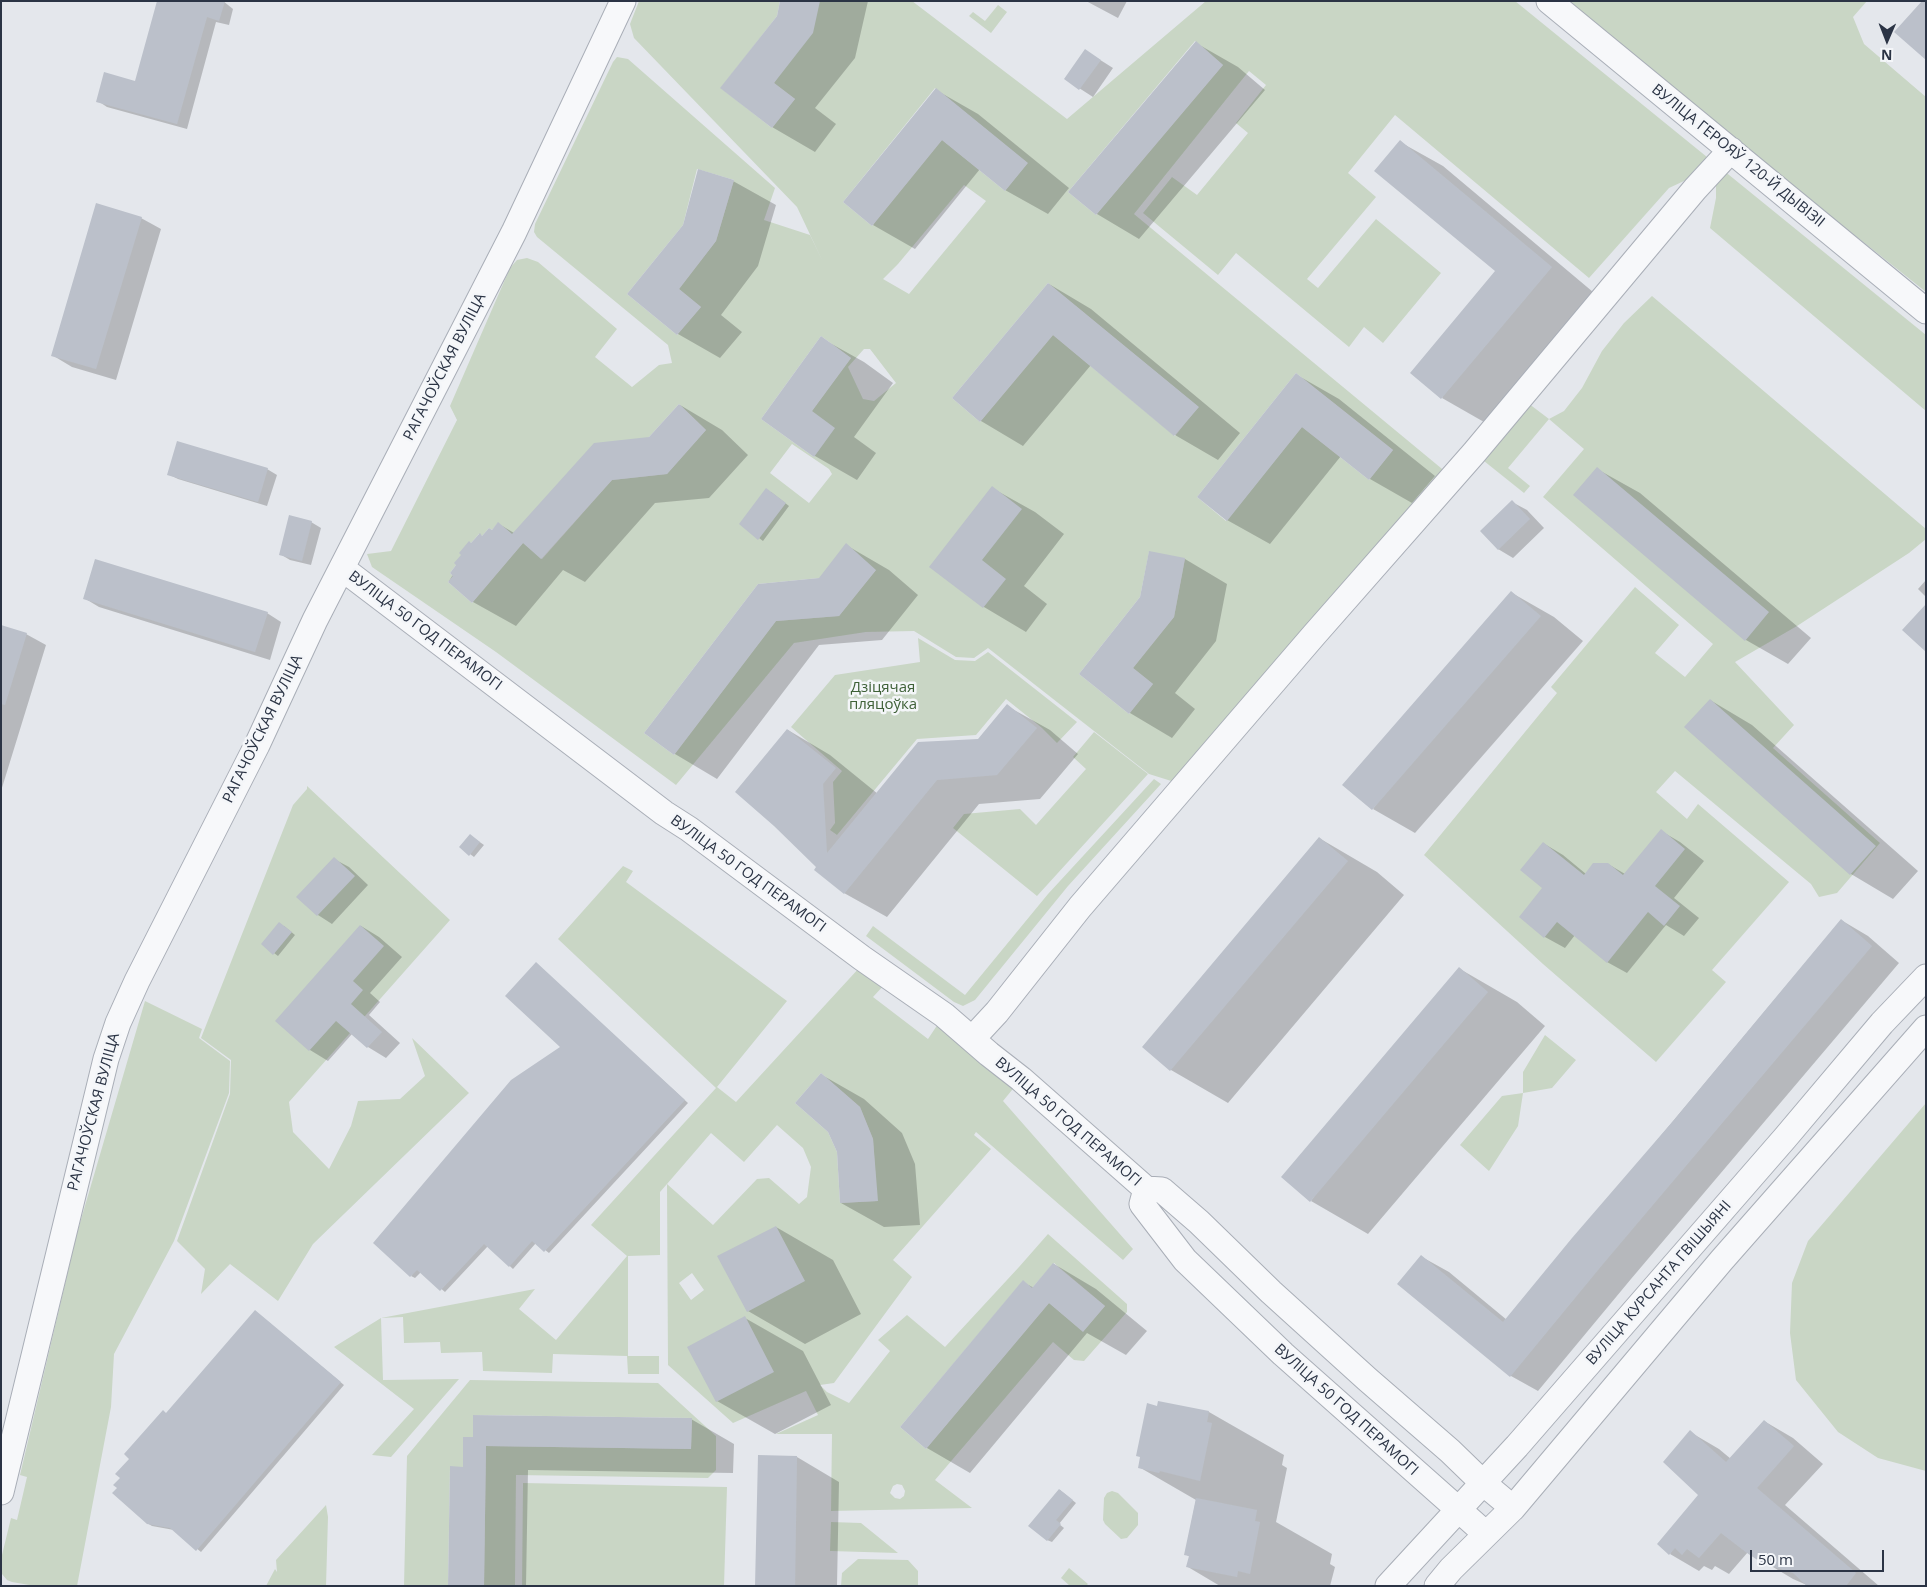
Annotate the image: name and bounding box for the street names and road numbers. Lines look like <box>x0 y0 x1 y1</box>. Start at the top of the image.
street label: ВУЛІЦА ГЕРОЯЎ 120-Й ДЫВІЗІІ <box>1648 81 1828 231</box>
street label: РАГАЧОЎСКАЯ ВУЛІЦА <box>400 290 490 444</box>
street label: ВУЛІЦА 50 ГОД ПЕРАМОГІ <box>345 567 505 695</box>
street label: РАГАЧОЎСКАЯ ВУЛІЦА <box>219 652 307 806</box>
street label: ВУЛІЦА 50 ГОД ПЕРАМОГІ <box>667 812 829 936</box>
street label: РАГАЧОЎСКАЯ ВУЛІЦА <box>64 1031 124 1193</box>
street label: ВУЛІЦА 50 ГОД ПЕРАМОГІ <box>991 1054 1145 1190</box>
street label: ВУЛІЦА КУРСАНТА ГВІШЫЯНІ <box>1583 1197 1735 1369</box>
street label: ВУЛІЦА 50 ГОД ПЕРАМОГІ <box>1270 1341 1422 1479</box>

